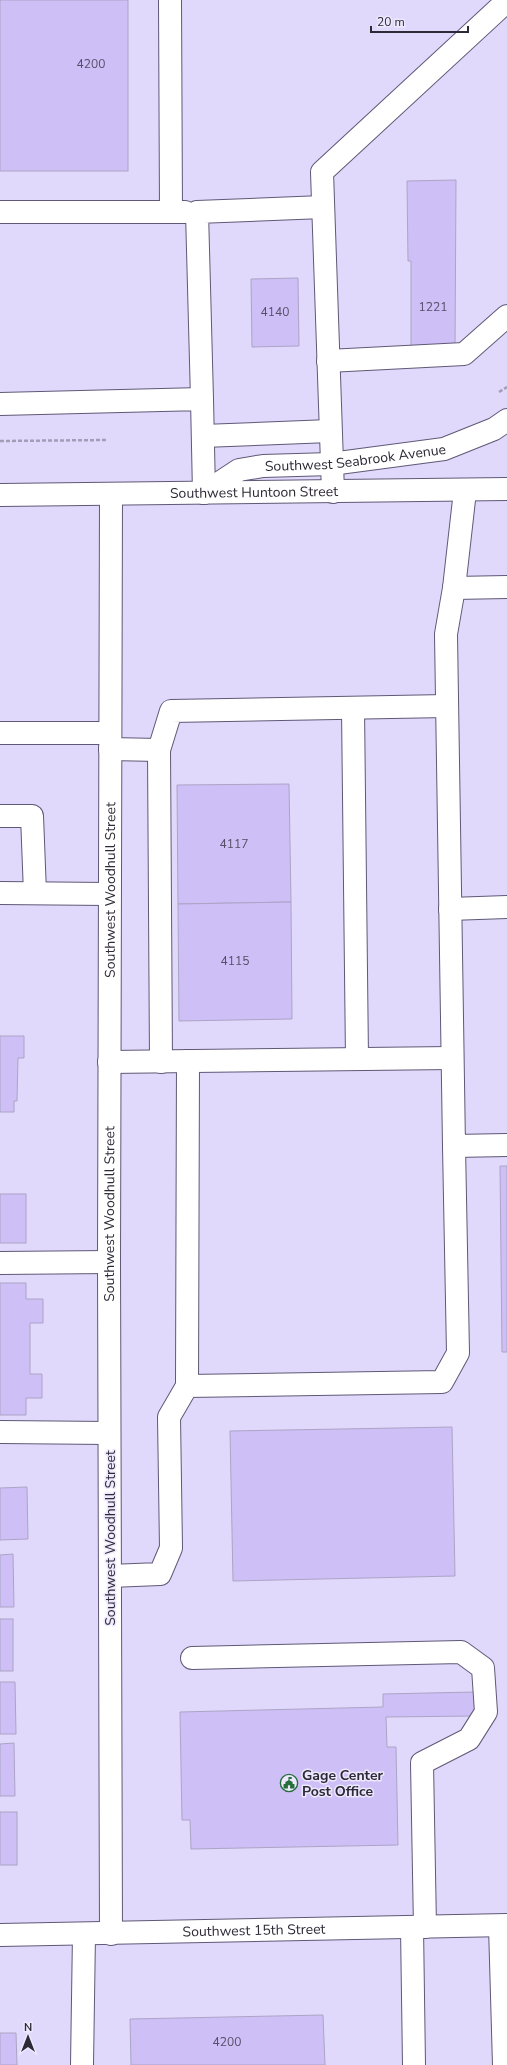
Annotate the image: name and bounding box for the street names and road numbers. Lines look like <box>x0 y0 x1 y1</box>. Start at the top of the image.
street label: Southwest Seabrook Avenue <box>265 439 447 475</box>
street label: Southwest Huntoon Street <box>170 481 338 502</box>
street label: Southwest Woodhull Street <box>100 802 120 978</box>
street label: Southwest Woodhull Street <box>99 1126 119 1302</box>
street label: Southwest Woodhull Street <box>101 1450 120 1626</box>
street label: Southwest 15th Street <box>182 1919 326 1941</box>

